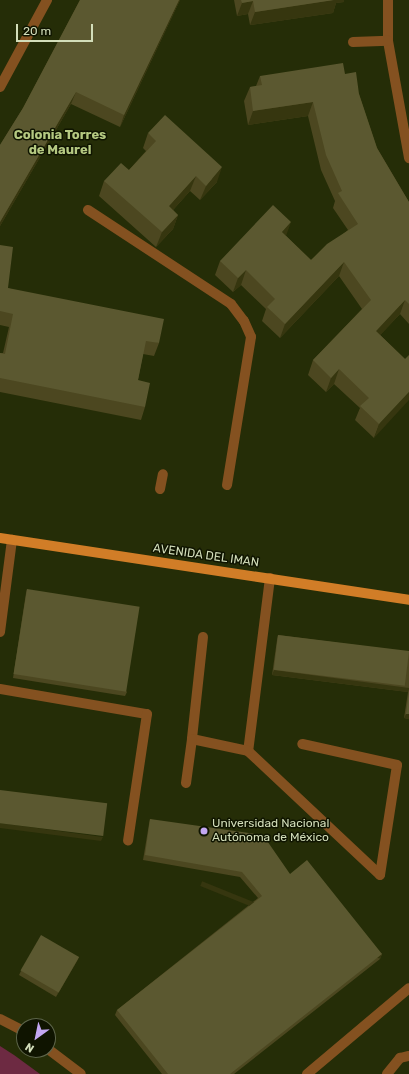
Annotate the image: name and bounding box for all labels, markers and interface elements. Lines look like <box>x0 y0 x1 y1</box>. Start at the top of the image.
scale bar <box>18 16 95 42</box>
text: 20 m <box>23 24 51 38</box>
district label: Colonia Torres de Maurel <box>14 128 106 159</box>
street label: AVENIDA DEL IMAN <box>152 541 260 571</box>
place label: Universidad Nacional Autónoma de México <box>212 817 329 845</box>
marker: Universidad Nacional Autónoma de México <box>199 826 209 836</box>
north arrow <box>16 1018 56 1058</box>
text: N <box>23 1040 37 1055</box>

